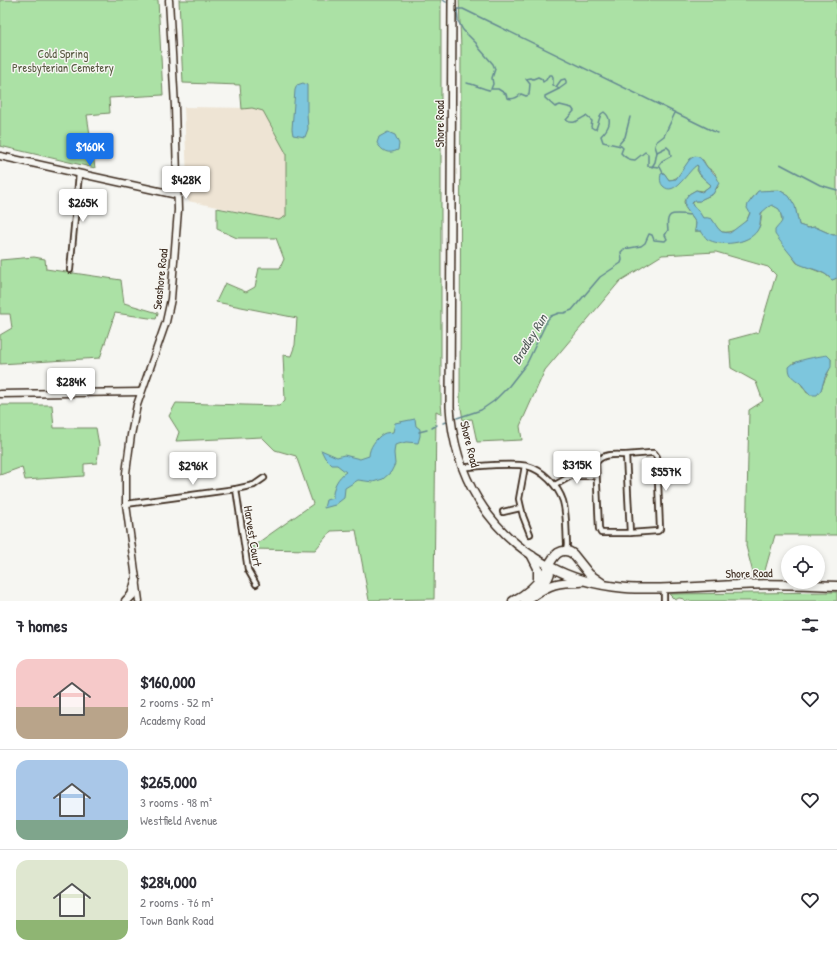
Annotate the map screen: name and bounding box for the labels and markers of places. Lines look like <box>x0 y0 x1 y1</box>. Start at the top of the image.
pin: $160K <box>62 133 118 167</box>
pin: $428K <box>158 166 214 200</box>
pin: $265K <box>55 189 111 223</box>
pin: $284K <box>43 368 99 402</box>
pin: $315K <box>549 451 605 485</box>
pin: $296K <box>165 452 221 486</box>
pin: $557K <box>638 458 694 492</box>

